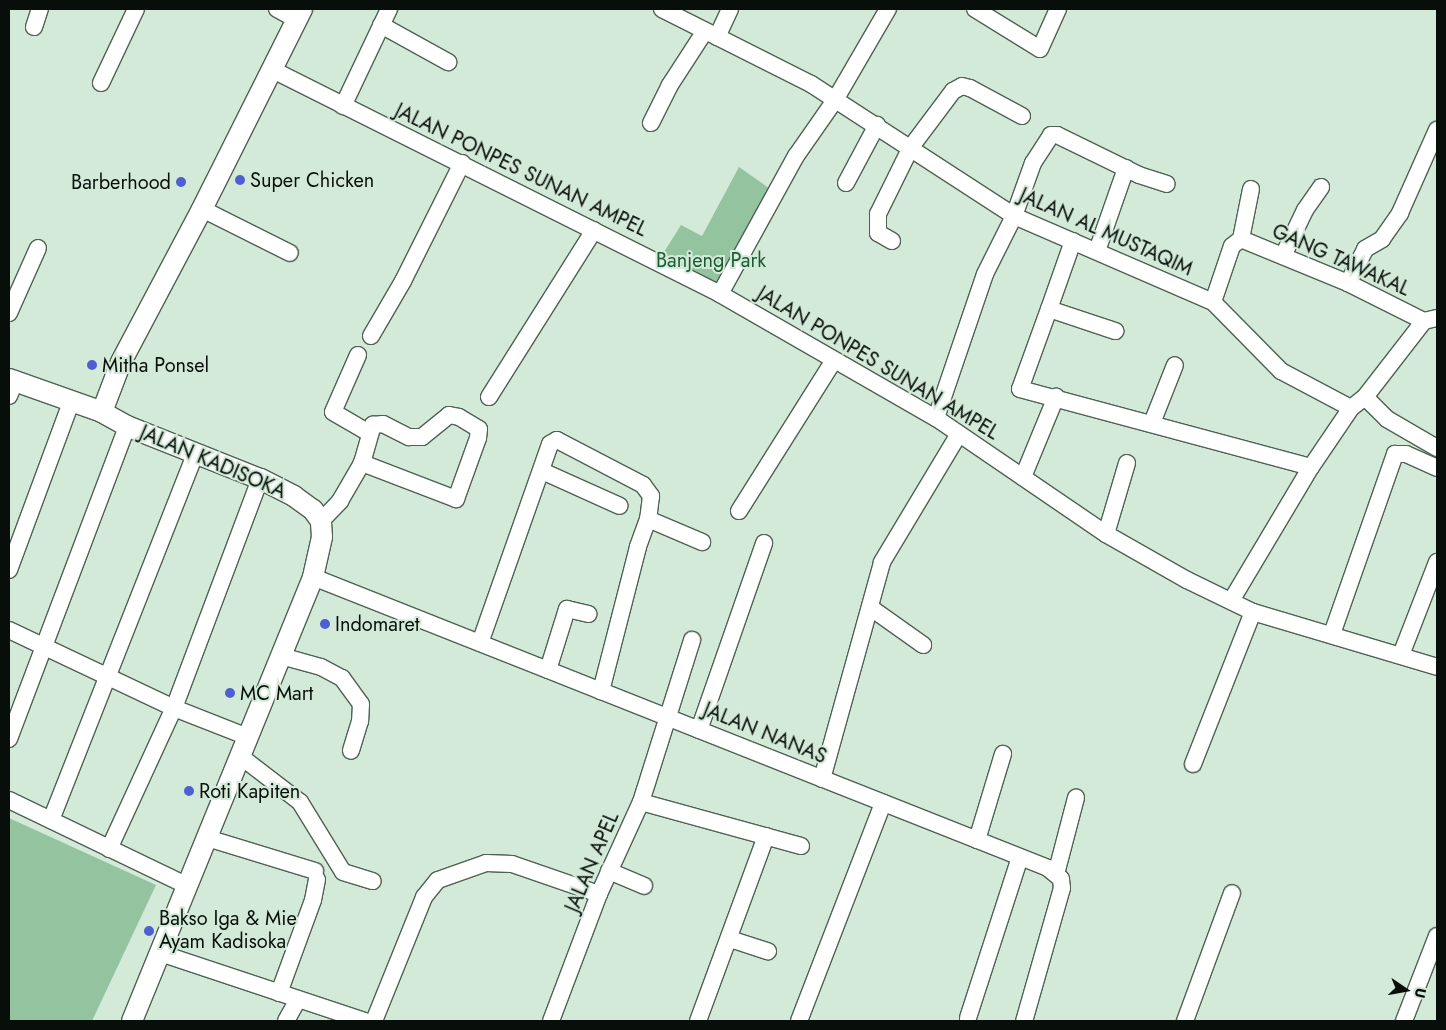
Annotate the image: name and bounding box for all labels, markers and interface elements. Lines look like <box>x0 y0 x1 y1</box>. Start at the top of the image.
street label: JALAN PONPES SUNAN AMPEL <box>391 98 651 242</box>
place label: Super Chicken <box>250 168 374 192</box>
place label: Barberhood <box>71 170 171 194</box>
marker: Super Chicken <box>234 174 246 186</box>
marker: Barberhood <box>175 176 187 188</box>
street label: JALAN AL MUSTAQIM <box>1016 183 1196 281</box>
street label: GANG TAWAKAL <box>1268 219 1414 301</box>
park label: Banjeng Park <box>656 248 766 272</box>
street label: JALAN PONPES SUNAN AMPEL <box>753 281 1003 445</box>
place label: Mitha Ponsel <box>102 353 209 377</box>
marker: Mitha Ponsel <box>86 359 98 371</box>
street label: JALAN KADISOKA <box>136 420 290 504</box>
place label: Indomaret <box>335 612 420 636</box>
marker: Indomaret <box>319 618 331 630</box>
place label: MC Mart <box>240 681 313 705</box>
marker: MC Mart <box>224 687 236 699</box>
street label: JALAN NANAS <box>700 697 830 769</box>
place label: Roti Kapiten <box>199 779 300 803</box>
marker: Roti Kapiten <box>183 785 195 797</box>
street label: JALAN APEL <box>560 808 624 916</box>
place label: Bakso Iga & Mie Ayam Kadisoka <box>159 907 297 954</box>
marker: Bakso Iga & Mie Ayam Kadisoka <box>143 925 155 937</box>
north arrow <box>1381 965 1431 1015</box>
text: U <box>1410 986 1431 1000</box>

